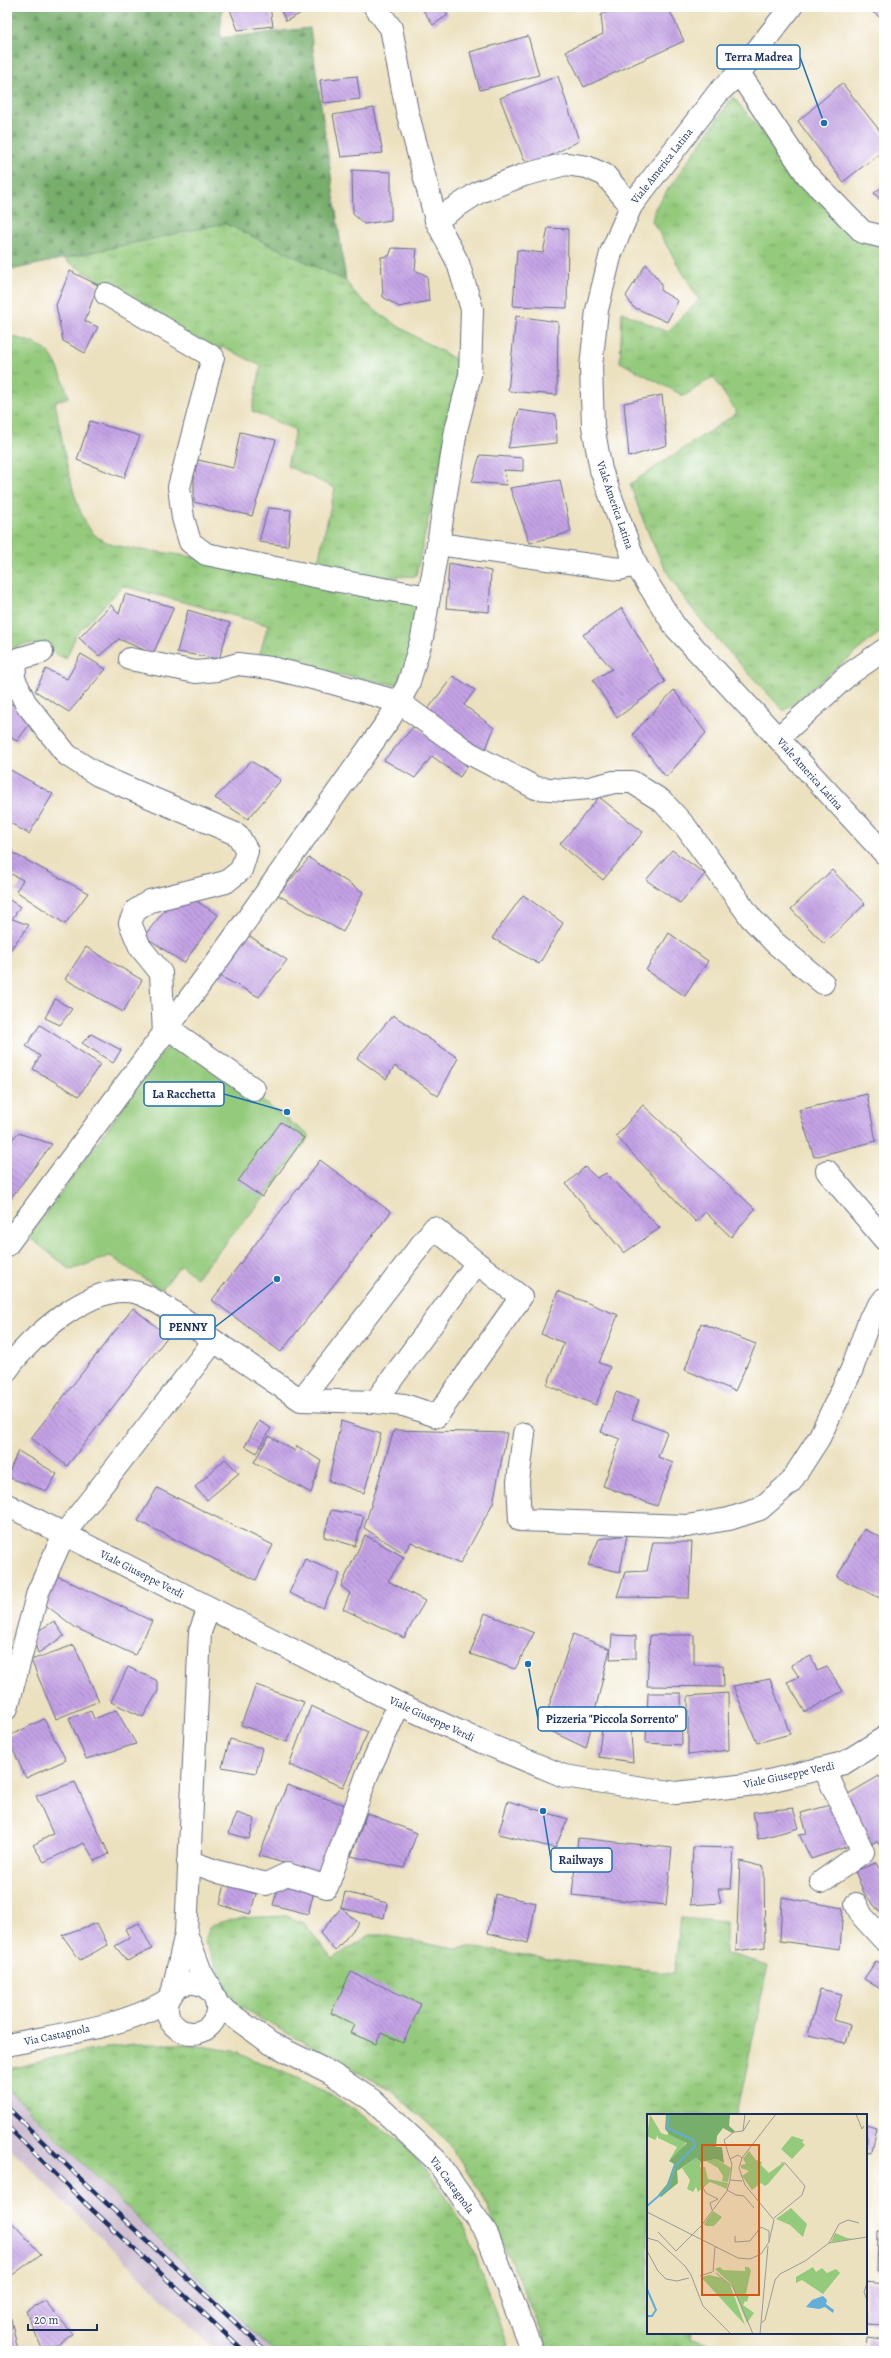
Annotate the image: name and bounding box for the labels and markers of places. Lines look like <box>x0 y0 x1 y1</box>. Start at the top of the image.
callout: Terra Madrea <box>717 45 800 69</box>
callout: La Racchetta <box>144 1082 224 1106</box>
callout: PENNY <box>160 1315 215 1339</box>
callout: Pizzeria "Piccola Sorrento" <box>538 1707 686 1731</box>
callout: Railways <box>551 1848 612 1872</box>

